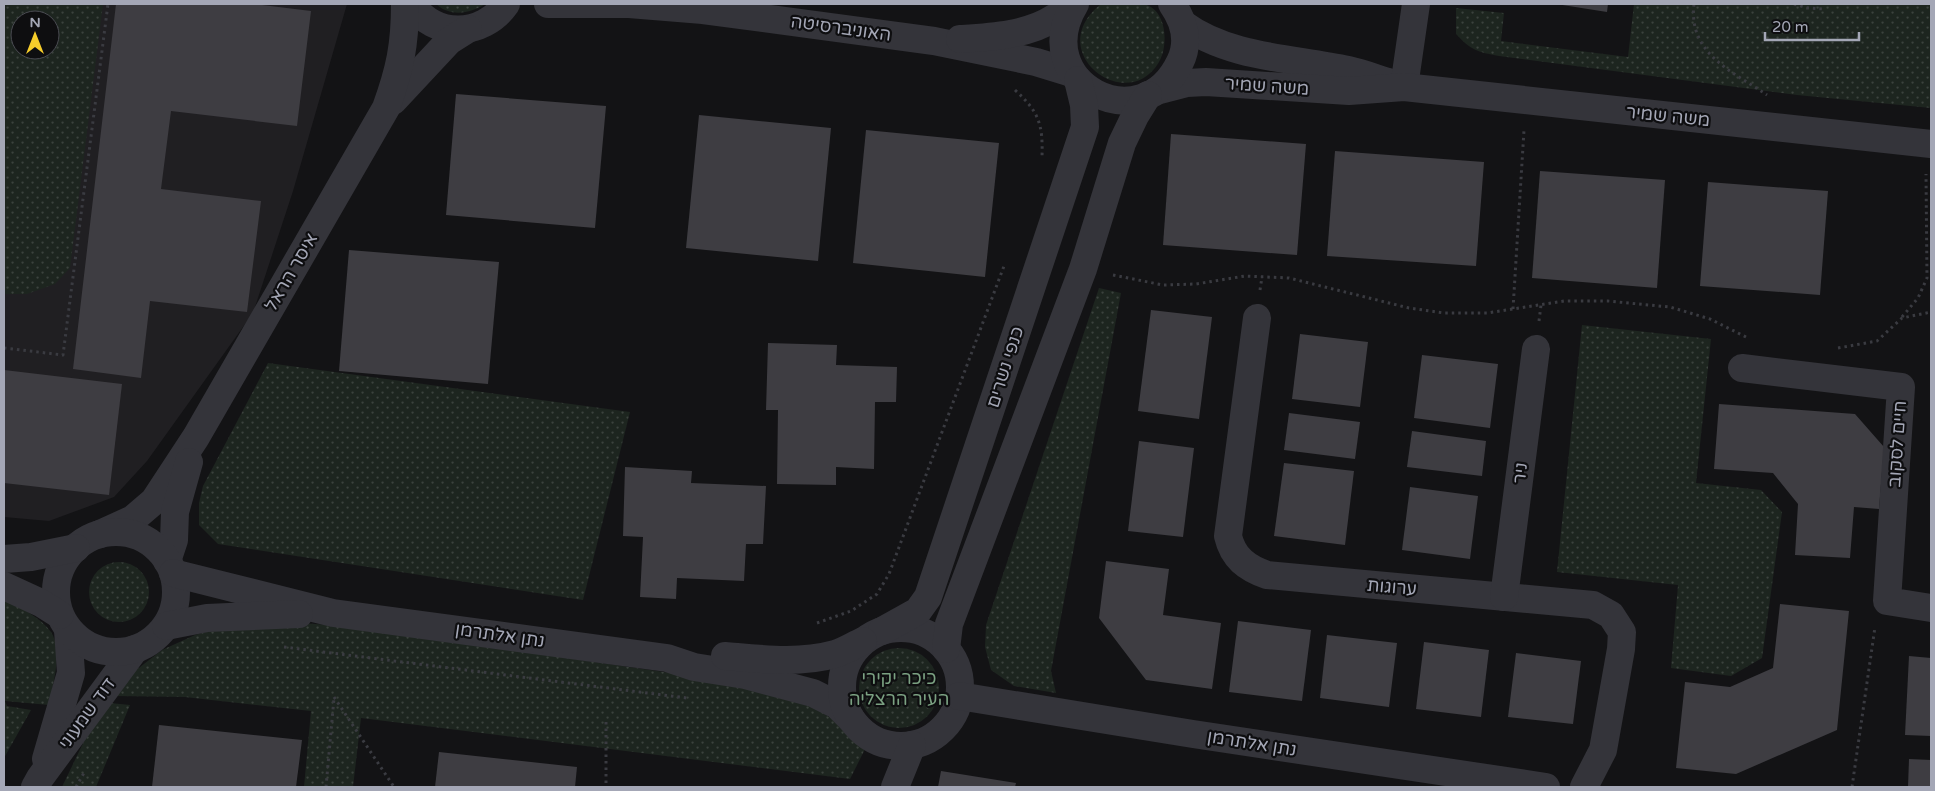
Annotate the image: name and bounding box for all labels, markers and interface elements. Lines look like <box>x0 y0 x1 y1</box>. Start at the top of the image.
north arrow <box>10 10 60 60</box>
street label: האוניברסיטה <box>789 10 893 46</box>
scale bar <box>1765 10 1859 42</box>
text: N <box>29 14 41 31</box>
text: 20 m <box>1772 18 1809 36</box>
street label: משה שמיר <box>1224 72 1310 100</box>
street label: משה שמיר <box>1625 101 1711 131</box>
street label: איסר הראל <box>260 229 322 315</box>
street label: כנפי נשרים <box>981 323 1029 411</box>
street label: חיים לסקוב <box>1883 400 1911 488</box>
street label: ניר <box>1508 461 1532 485</box>
street label: ערוגות <box>1366 574 1418 600</box>
street label: נתן אלתרמן <box>454 618 546 652</box>
park label: כיכר יקירי העיר הרצליה <box>849 667 949 710</box>
street label: דוד שמעוני <box>54 673 120 753</box>
street label: נתן אלתרמן <box>1206 725 1298 761</box>

